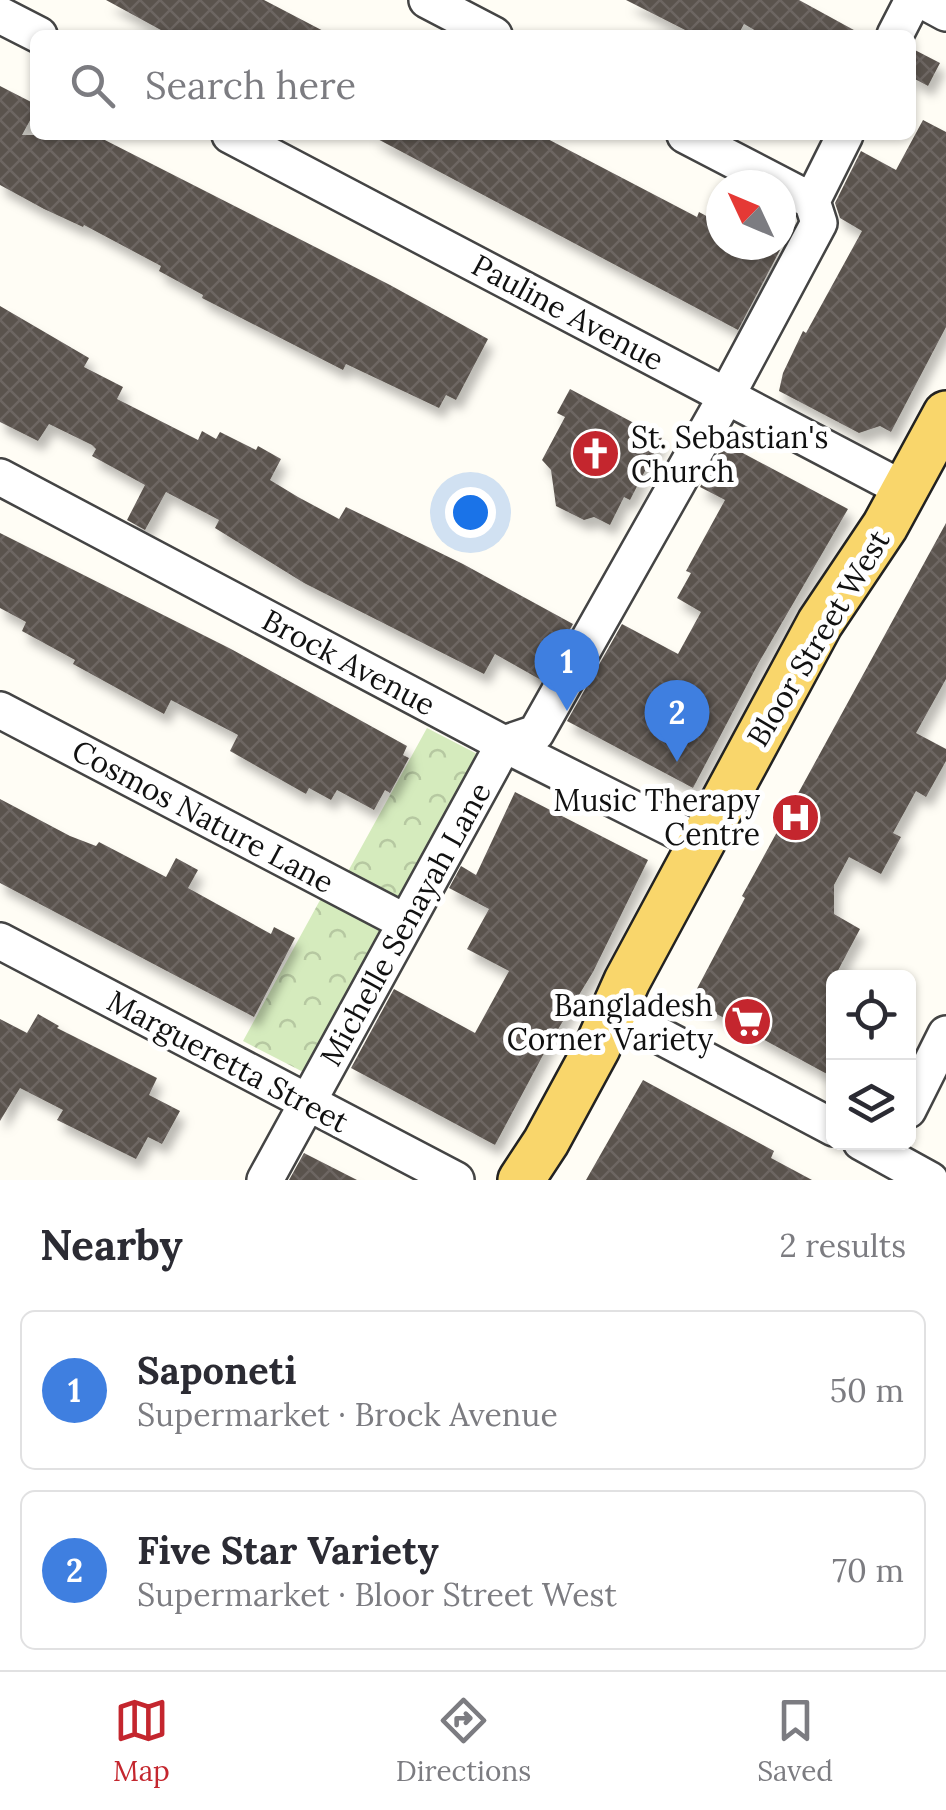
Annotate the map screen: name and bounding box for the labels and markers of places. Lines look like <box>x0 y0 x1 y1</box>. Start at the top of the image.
place label: St. Sebastian's Church <box>631 418 828 490</box>
church icon: St. Sebastian's Church <box>570 428 622 480</box>
pin: 1 <box>534 628 600 711</box>
pin: 2 <box>644 680 710 762</box>
place label: Music Therapy Centre <box>553 781 760 853</box>
hospital icon: Music Therapy Centre <box>769 791 821 843</box>
place label: Bangladesh Corner Variety <box>507 986 713 1059</box>
supermarket icon: Bangladesh Corner Variety <box>722 996 774 1048</box>

